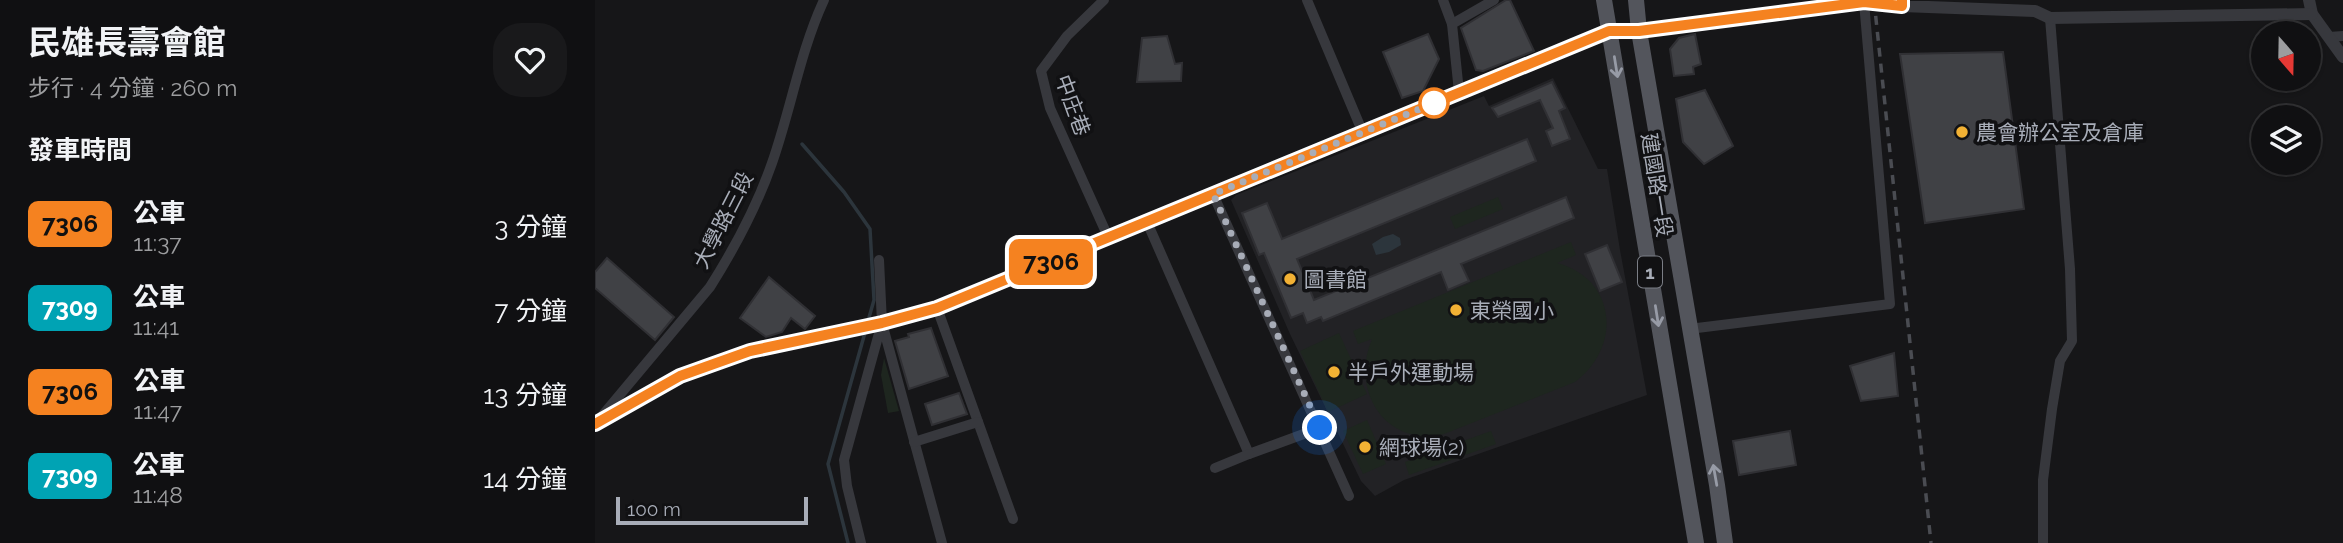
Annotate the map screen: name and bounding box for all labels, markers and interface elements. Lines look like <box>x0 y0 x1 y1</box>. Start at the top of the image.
north arrow <box>2251 21 2321 91</box>
map controls <box>2251 21 2321 175</box>
text: 民雄長壽會館 <box>28 23 226 62</box>
button: heart <box>493 23 567 97</box>
one-way arrow <box>1610 55 1623 78</box>
street label: 中庄巷 <box>1050 71 1096 139</box>
text: 步行 · 4 分鐘 · 260 m <box>28 74 238 101</box>
unlabelled marker <box>1419 88 1449 118</box>
button: layers <box>2251 105 2321 175</box>
place label: 農會辦公室及倉庫 <box>1976 120 2144 145</box>
marker: 農會辦公室及倉庫 <box>1954 124 1970 140</box>
street label: 建國路一段 <box>1636 131 1678 239</box>
text: 發車時間 <box>28 135 132 165</box>
street label: 大學路三段 <box>688 168 758 272</box>
text: 公車 <box>133 198 185 228</box>
text: 7306 <box>42 209 98 238</box>
text: 3 分鐘 <box>494 212 567 242</box>
text: 11:37 <box>133 229 182 256</box>
line badge: 7306 <box>1002 239 1100 285</box>
text: 7306 <box>1023 247 1079 276</box>
road number: 1 <box>1638 256 1662 288</box>
place label: 圖書館 <box>1304 267 1367 292</box>
marker: 圖書館 <box>1282 271 1298 287</box>
text: 公車 <box>133 282 185 312</box>
text: 7309 <box>42 293 98 322</box>
text: 7 分鐘 <box>494 296 567 326</box>
place label: 東榮國小 <box>1470 298 1554 323</box>
marker: 東榮國小 <box>1448 302 1464 318</box>
one-way arrow <box>1651 304 1664 327</box>
text: 11:41 <box>133 313 179 340</box>
place label: 半戶外運動場 <box>1348 360 1474 385</box>
marker: 半戶外運動場 <box>1326 364 1342 380</box>
text: 公車 <box>133 366 185 396</box>
text: 7306 <box>42 377 98 406</box>
text: 13 分鐘 <box>483 380 567 410</box>
text: 11:47 <box>133 397 182 424</box>
your location <box>1302 410 1337 445</box>
place label: 網球場(2) <box>1379 435 1464 460</box>
marker: 網球場(2) <box>1357 439 1373 455</box>
text: 公車 <box>133 450 185 480</box>
text: 7309 <box>42 461 98 490</box>
text: 14 分鐘 <box>483 464 567 494</box>
one-way arrow <box>1708 465 1721 487</box>
text: 11:48 <box>133 481 183 508</box>
scale bar <box>616 494 809 526</box>
text: 100 m <box>627 498 681 520</box>

